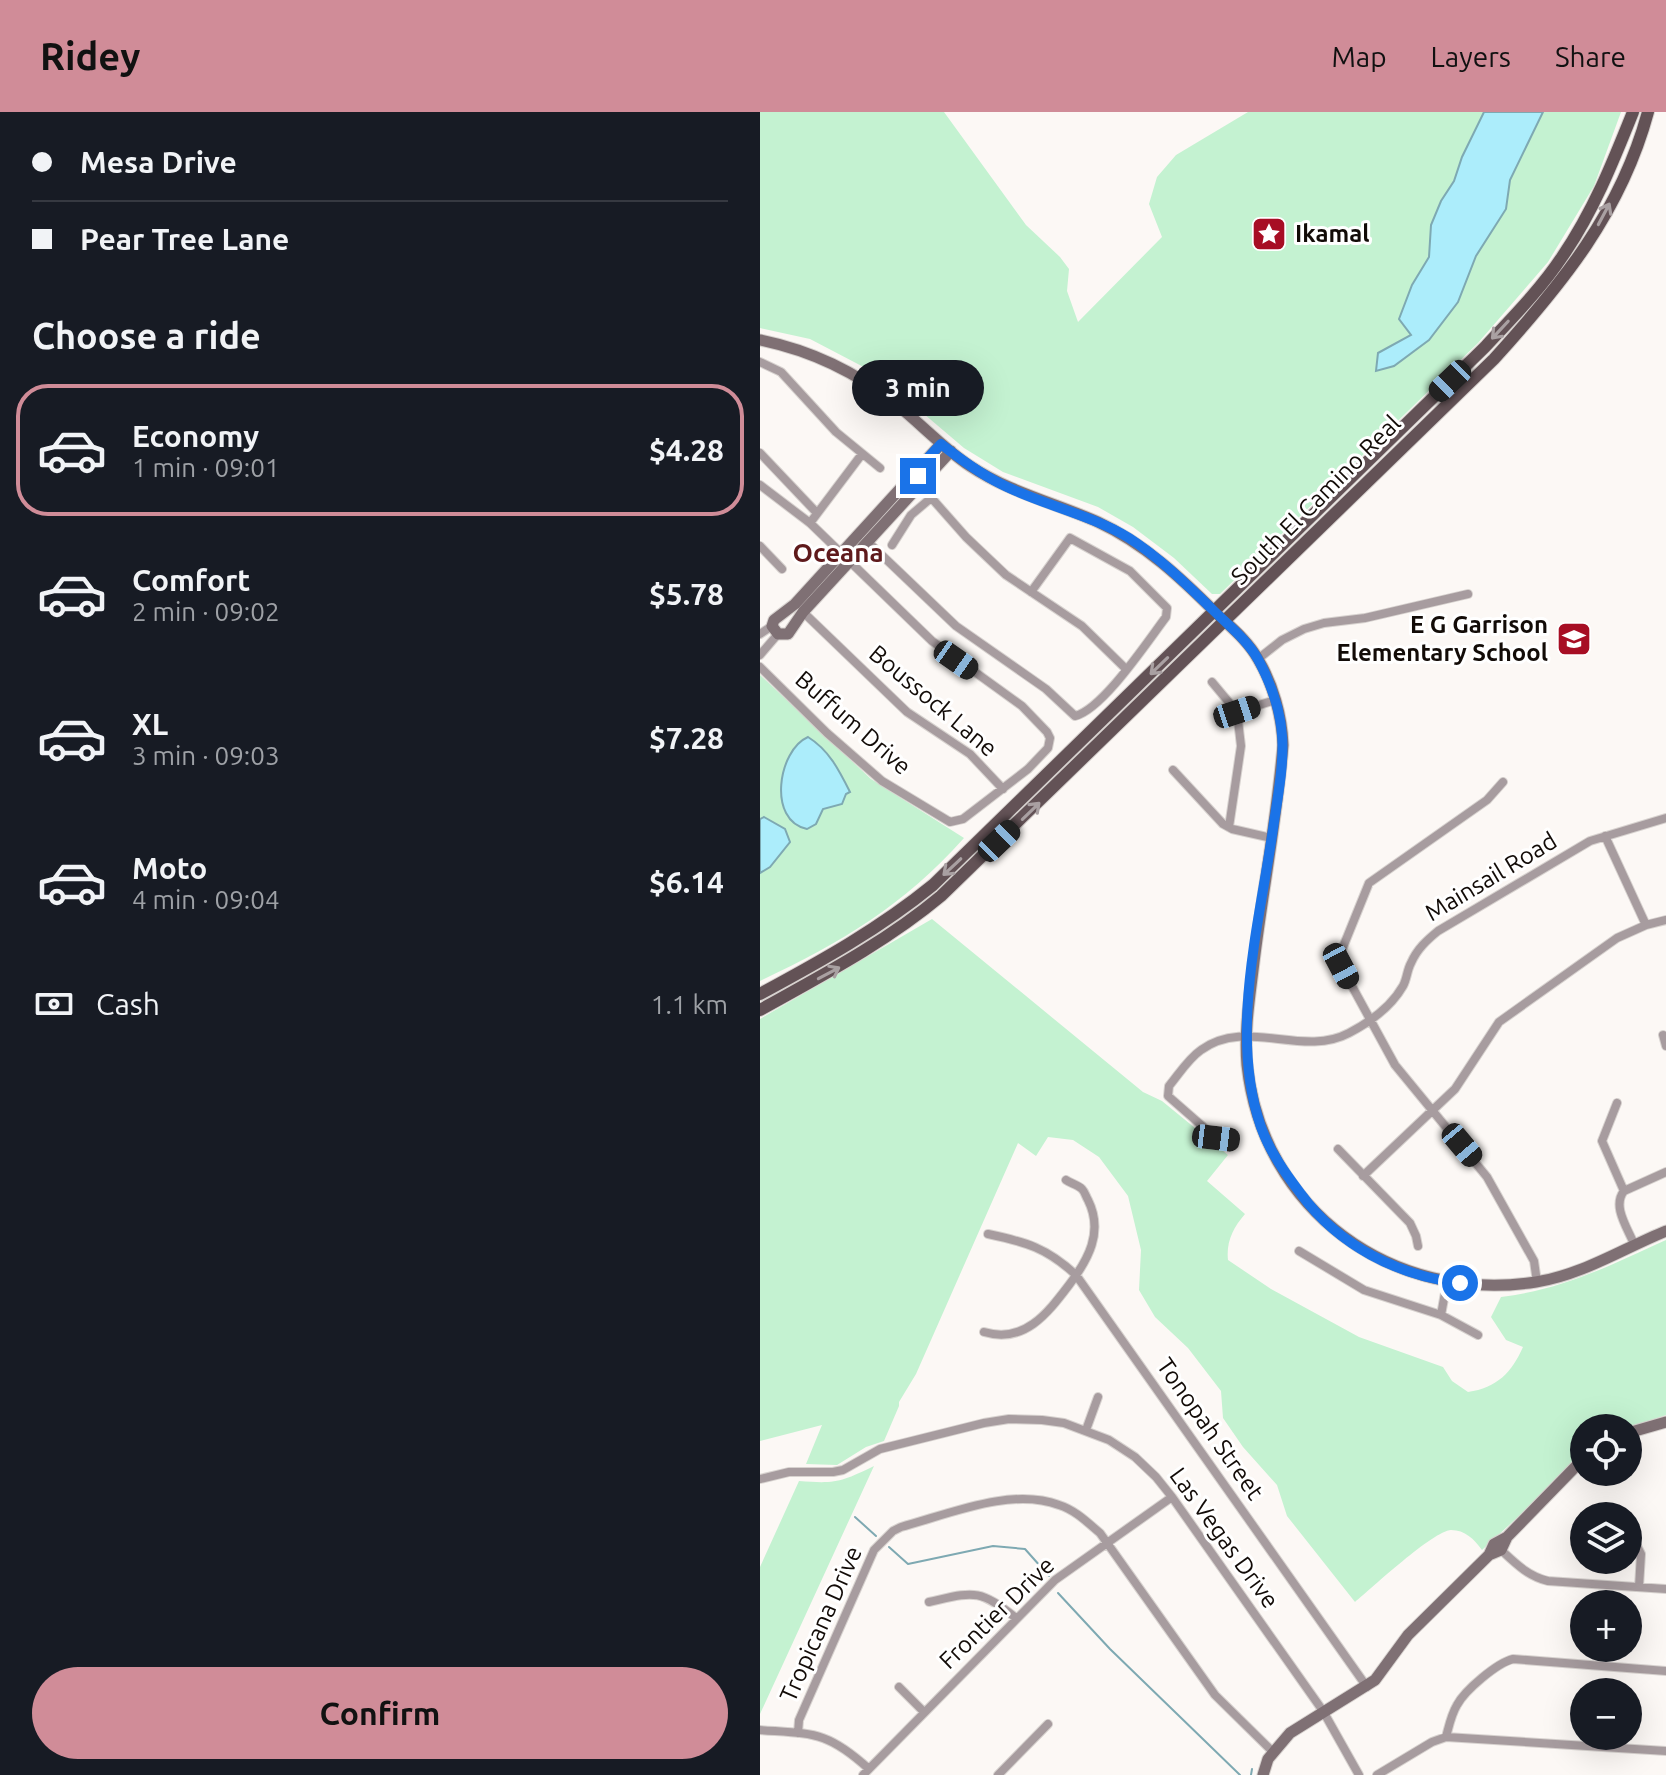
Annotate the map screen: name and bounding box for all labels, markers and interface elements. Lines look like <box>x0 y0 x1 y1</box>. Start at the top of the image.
text: Ridey <box>40 35 140 77</box>
text: Map <box>1331 41 1387 72</box>
text: Layers <box>1431 41 1511 72</box>
text: Share <box>1555 41 1626 72</box>
text: Mesa Drive <box>80 145 237 179</box>
one-way arrow <box>1597 203 1613 227</box>
place icon: Ikamal <box>1250 215 1288 253</box>
place label: Ikamal <box>1295 220 1370 247</box>
text: Pear Tree Lane <box>80 222 289 256</box>
text: Choose a ride <box>32 315 261 356</box>
one-way arrow <box>1492 320 1510 340</box>
car <box>1424 356 1476 406</box>
callout: 3 min <box>852 360 984 416</box>
text: 3 min <box>885 373 951 402</box>
street label: South El Camino Real <box>1226 410 1406 590</box>
icon: car <box>36 414 108 486</box>
text: Economy <box>132 419 259 453</box>
text: $4.28 <box>649 433 724 467</box>
text: 1 min · 09:01 <box>132 453 280 482</box>
route end <box>900 458 936 494</box>
district label: Oceana <box>792 538 884 567</box>
icon: car <box>36 558 108 630</box>
text: Comfort <box>132 563 250 597</box>
text: $5.78 <box>649 577 724 611</box>
text: 2 min · 09:02 <box>132 597 280 626</box>
place label: E G Garrison Elementary School <box>1336 611 1548 666</box>
school or university icon: E G Garrison Elementary School <box>1555 620 1593 658</box>
car <box>929 636 983 684</box>
street label: Boussock Lane <box>864 639 1003 762</box>
one-way arrow <box>1150 656 1169 675</box>
street label: Buffum Drive <box>790 665 916 780</box>
car <box>1210 693 1264 731</box>
icon: car <box>36 702 108 774</box>
text: XL <box>132 707 168 741</box>
text: $7.28 <box>649 721 724 755</box>
text: 3 min · 09:03 <box>132 741 280 770</box>
one-way arrow <box>1021 802 1040 821</box>
car <box>973 816 1025 866</box>
street label: Mainsail Road <box>1420 827 1561 926</box>
icon: car <box>36 846 108 918</box>
text: Moto <box>132 851 207 885</box>
one-way arrow <box>943 857 963 875</box>
text: $6.14 <box>649 865 724 899</box>
text: 4 min · 09:04 <box>132 885 280 914</box>
car <box>1319 939 1363 993</box>
one-way arrow <box>816 964 840 980</box>
icon: cash <box>32 982 76 1026</box>
text: Cash <box>96 987 160 1021</box>
text: 1.1 km <box>651 990 728 1019</box>
car <box>1437 1119 1487 1171</box>
car <box>1191 1123 1241 1153</box>
route start <box>1442 1265 1478 1301</box>
street label: Tonopah Street <box>1152 1353 1270 1505</box>
map controls <box>1570 1414 1642 1750</box>
button: locate <box>1570 1414 1642 1486</box>
street label: Las Vegas Drive <box>1164 1462 1284 1613</box>
button: layers <box>1570 1502 1642 1574</box>
street label: Tropicana Drive <box>774 1542 867 1706</box>
street label: Frontier Drive <box>934 1551 1060 1674</box>
button: + <box>1570 1590 1642 1662</box>
button: Confirm <box>32 1667 728 1759</box>
button: − <box>1570 1678 1642 1750</box>

